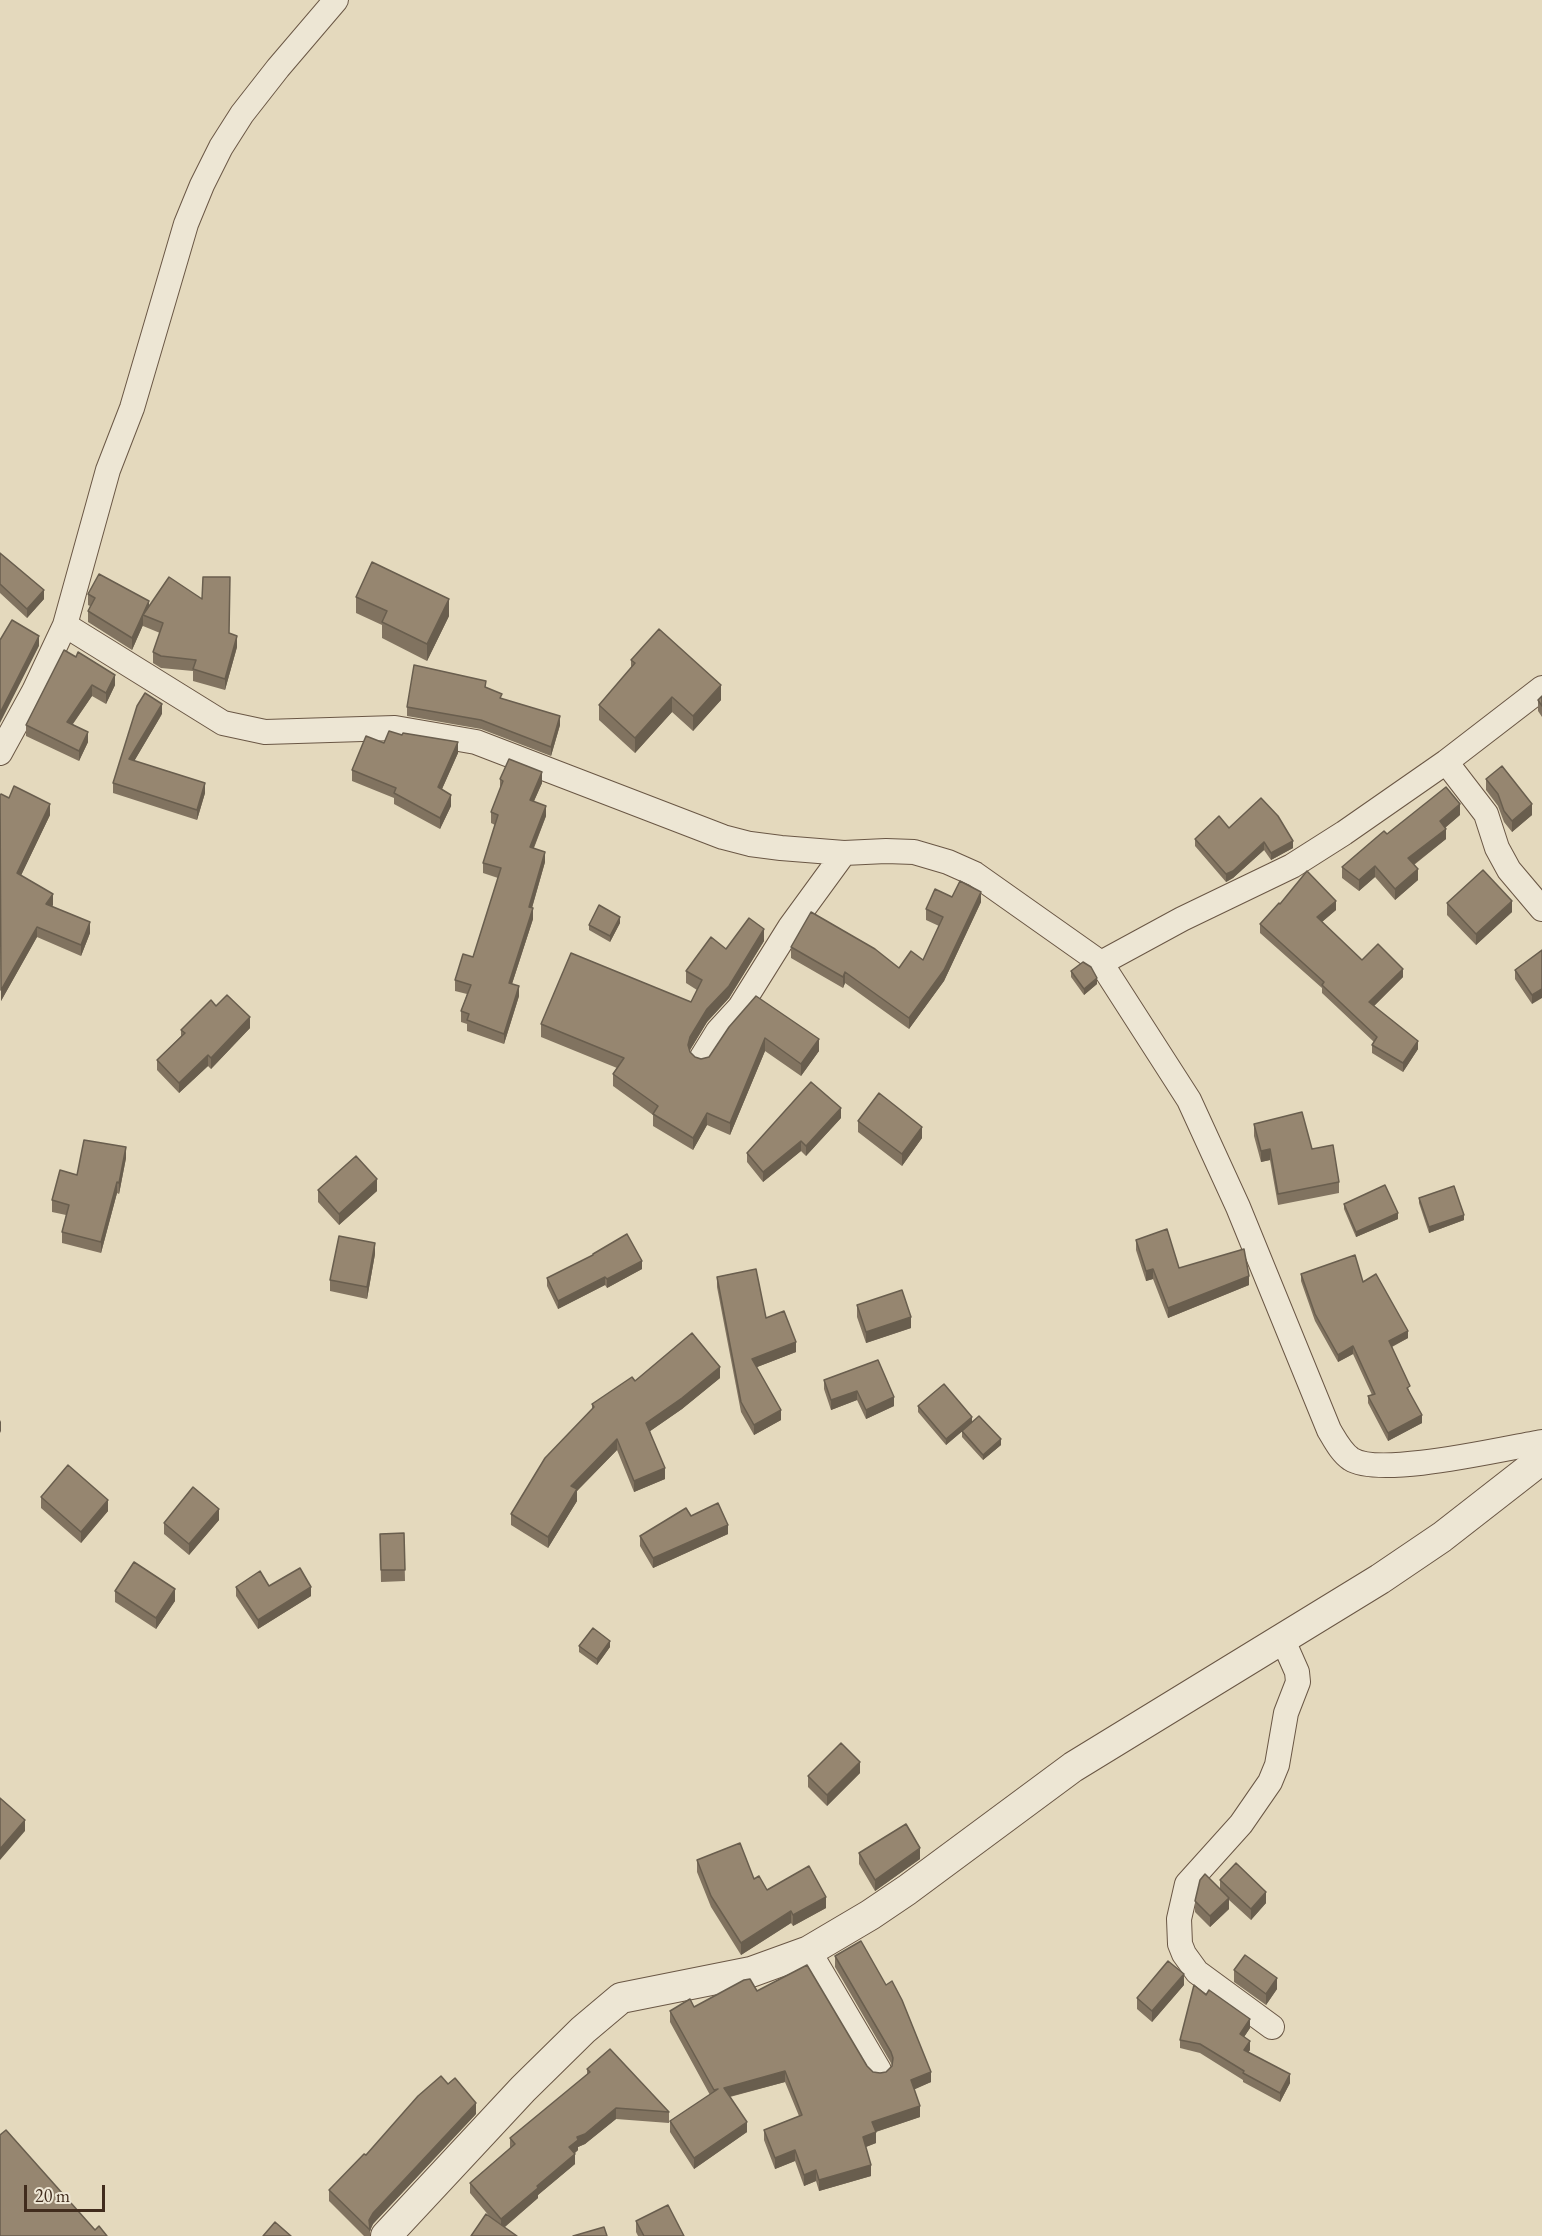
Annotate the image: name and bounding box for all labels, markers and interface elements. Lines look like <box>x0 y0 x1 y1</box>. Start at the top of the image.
scale bar <box>27 2173 108 2211</box>
text: 20 m <box>35 2184 70 2207</box>

